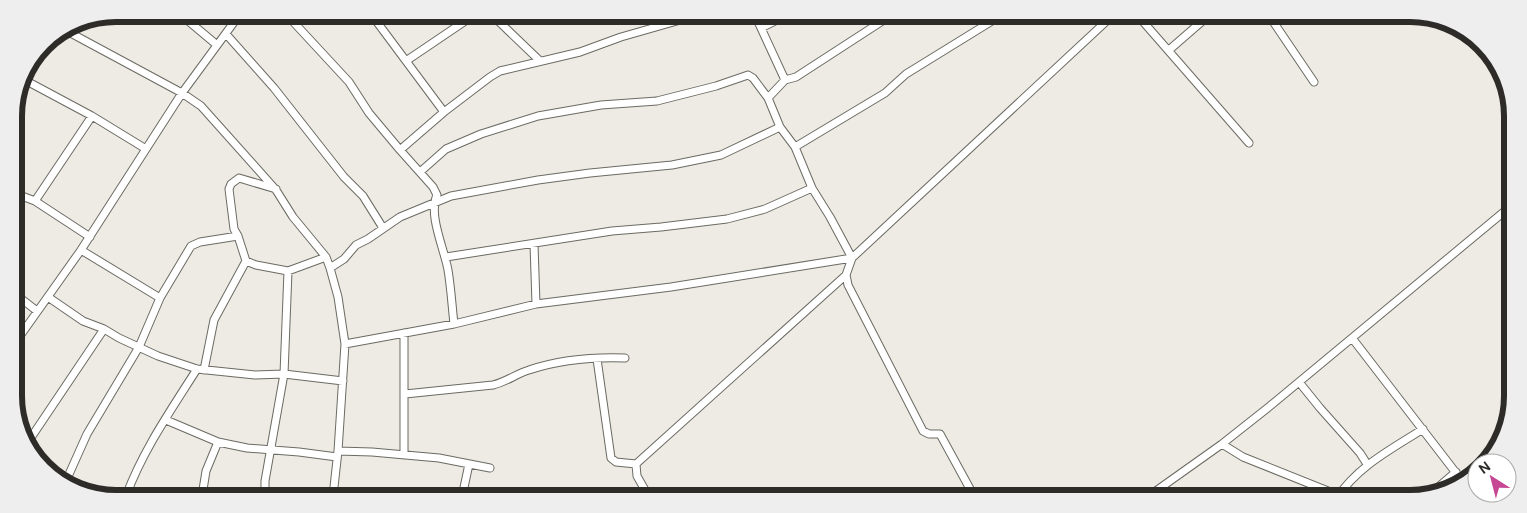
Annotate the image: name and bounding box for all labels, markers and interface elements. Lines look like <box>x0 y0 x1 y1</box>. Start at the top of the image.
north arrow <box>1467 453 1517 503</box>
text: N <box>1475 457 1494 478</box>

